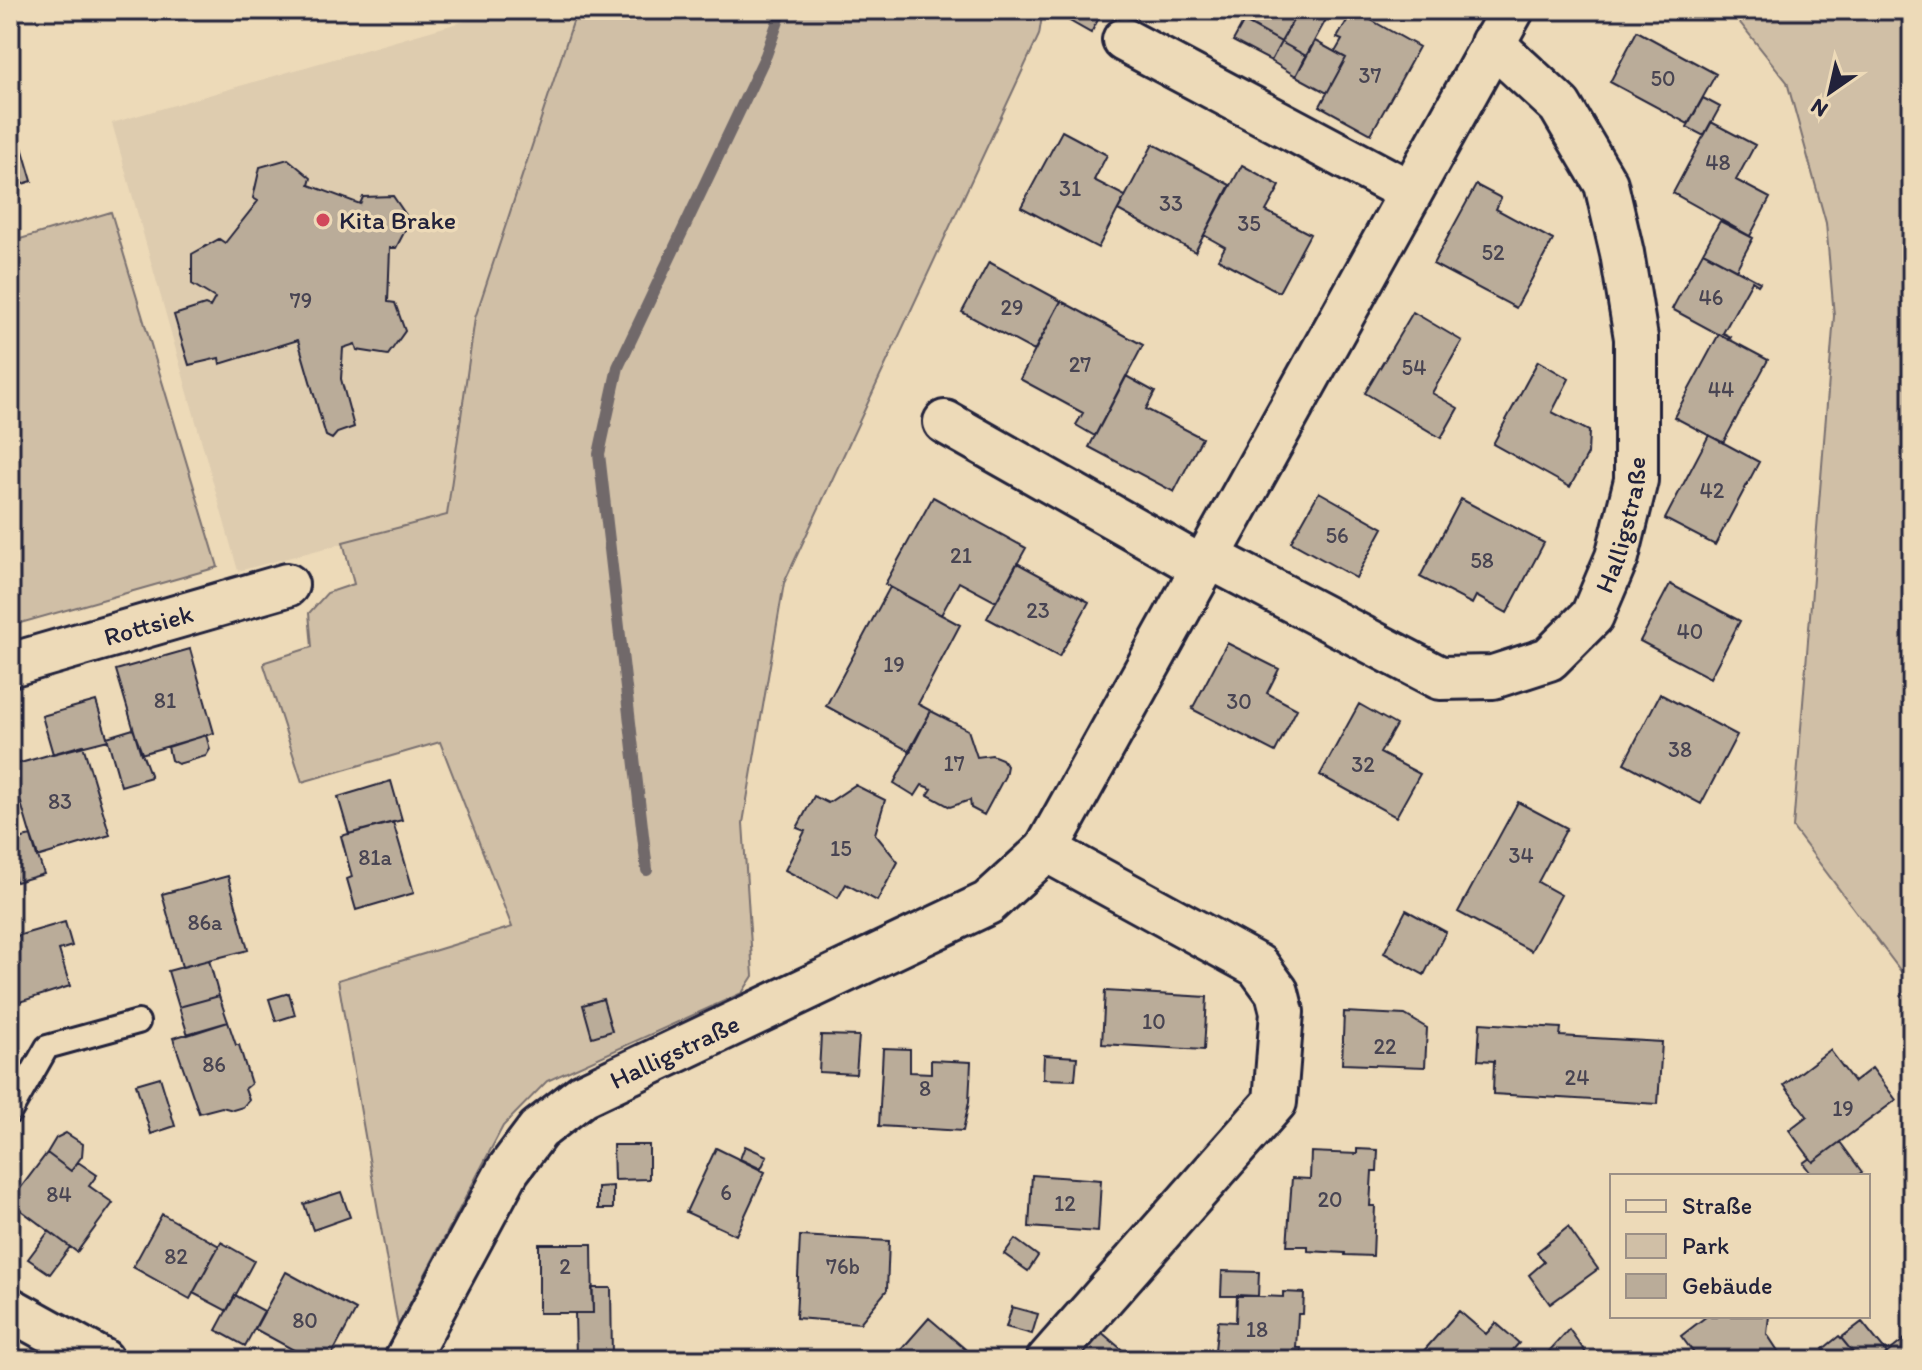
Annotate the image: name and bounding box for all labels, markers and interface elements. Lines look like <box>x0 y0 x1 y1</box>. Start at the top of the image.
north arrow <box>1790 52 1870 132</box>
house number: 37 <box>1359 62 1382 89</box>
house number: 50 <box>1650 65 1676 92</box>
text: N <box>1805 93 1833 124</box>
house number: 48 <box>1705 149 1731 176</box>
house number: 31 <box>1059 175 1081 202</box>
house number: 33 <box>1159 190 1183 217</box>
place label: Kita Brake <box>339 204 456 236</box>
house number: 35 <box>1237 210 1261 237</box>
marker: Kita Brake <box>314 211 332 229</box>
house number: 52 <box>1481 239 1505 266</box>
house number: 46 <box>1699 284 1723 311</box>
house number: 79 <box>290 287 312 314</box>
house number: 29 <box>1000 294 1024 321</box>
house number: 27 <box>1069 351 1091 378</box>
house number: 54 <box>1402 354 1426 381</box>
house number: 44 <box>1708 376 1734 403</box>
street label: Halligstraße <box>1588 457 1652 598</box>
house number: 42 <box>1700 477 1725 504</box>
house number: 56 <box>1325 522 1349 549</box>
house number: 21 <box>950 542 972 569</box>
house number: 58 <box>1470 547 1494 574</box>
street label: Rottsiek <box>100 597 197 653</box>
house number: 23 <box>1026 597 1050 624</box>
house number: 40 <box>1677 618 1703 645</box>
house number: 19 <box>883 651 905 678</box>
house number: 81 <box>154 687 176 714</box>
house number: 30 <box>1226 688 1252 715</box>
house number: 38 <box>1668 736 1692 763</box>
house number: 17 <box>943 750 965 777</box>
house number: 32 <box>1351 751 1375 778</box>
house number: 83 <box>48 788 72 815</box>
house number: 15 <box>830 835 852 862</box>
house number: 34 <box>1508 842 1534 869</box>
house number: 81a <box>358 844 392 871</box>
house number: 86a <box>187 909 223 936</box>
street label: Halligstraße <box>605 1007 745 1096</box>
house number: 10 <box>1142 1008 1166 1035</box>
house number: 22 <box>1373 1033 1397 1060</box>
house number: 86 <box>202 1051 226 1078</box>
house number: 24 <box>1565 1064 1589 1091</box>
house number: 8 <box>919 1075 931 1102</box>
house number: 19 <box>1832 1095 1854 1122</box>
legend <box>1610 1174 1870 1318</box>
house number: 6 <box>720 1179 732 1206</box>
house number: 84 <box>46 1181 72 1208</box>
house number: 20 <box>1317 1186 1343 1213</box>
house number: 12 <box>1054 1190 1076 1217</box>
text: Straße <box>1682 1191 1752 1220</box>
text: Park <box>1682 1231 1729 1260</box>
house number: 82 <box>164 1243 188 1270</box>
house number: 2 <box>559 1253 571 1280</box>
house number: 76b <box>826 1253 860 1280</box>
text: Gebäude <box>1682 1271 1773 1300</box>
house number: 80 <box>292 1307 318 1334</box>
house number: 18 <box>1246 1316 1268 1343</box>

